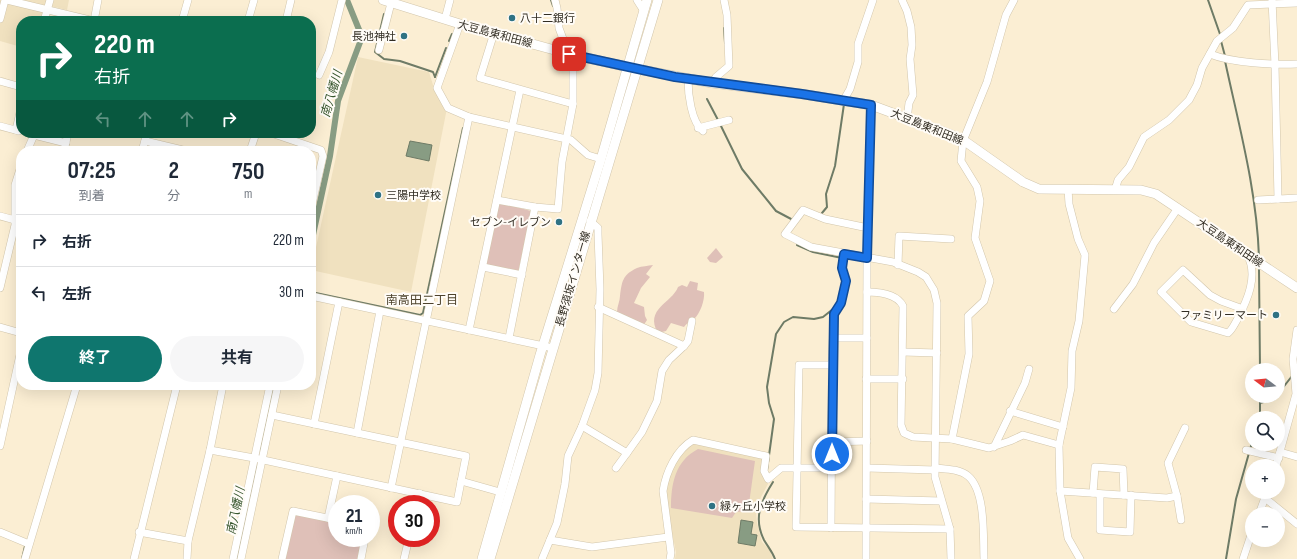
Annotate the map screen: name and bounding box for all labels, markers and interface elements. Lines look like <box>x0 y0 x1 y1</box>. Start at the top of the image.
place label: 八十二銀行 <box>520 12 575 25</box>
marker: 八十二銀行 <box>507 13 517 23</box>
street label: 大豆島東和田線 <box>456 18 534 50</box>
text: 220 m <box>94 28 155 61</box>
place label: 長池神社 <box>352 30 396 43</box>
marker: 長池神社 <box>399 31 409 41</box>
icon: right <box>28 32 80 84</box>
pin <box>552 37 586 71</box>
icon: arrive <box>558 43 580 65</box>
text: 右折 <box>94 67 130 88</box>
water label: 南八幡川 <box>318 67 346 119</box>
street label: 大豆島東和田線 <box>889 107 965 147</box>
icon: left <box>92 108 114 130</box>
icon: ahead <box>134 108 156 130</box>
icon: ahead <box>176 108 198 130</box>
icon: right <box>218 108 240 130</box>
text: 07:25 <box>68 156 116 185</box>
text: 2 <box>169 156 179 185</box>
text: 750 <box>232 157 264 186</box>
text: m <box>244 186 252 202</box>
text: 到着 <box>79 188 105 204</box>
text: 分 <box>167 188 180 204</box>
place label: 三陽中学校 <box>386 189 441 202</box>
marker: 三陽中学校 <box>373 190 383 200</box>
place label: セブン-イレブン <box>470 216 551 229</box>
street label: 大豆島東和田線 <box>1194 216 1266 270</box>
marker: セブン-イレブン <box>554 217 564 227</box>
icon: right <box>28 230 50 252</box>
street label: 長野須坂インター線 <box>553 230 593 328</box>
text: 220 m <box>273 231 304 250</box>
text: 右折 <box>62 233 92 252</box>
icon: left <box>28 282 50 304</box>
text: 30 m <box>279 283 304 302</box>
text: 左折 <box>62 285 92 304</box>
district label: 南高田二丁目 <box>386 293 458 308</box>
place label: ファミリーマート <box>1180 309 1268 322</box>
marker: ファミリーマート <box>1271 310 1281 320</box>
button: 終了 <box>28 336 162 382</box>
button: 共有 <box>170 336 304 382</box>
north arrow <box>1245 363 1285 403</box>
map controls <box>1245 363 1285 547</box>
button: search <box>1245 411 1285 451</box>
position arrow <box>811 433 853 475</box>
button: + <box>1245 459 1285 499</box>
water label: 南八幡川 <box>224 484 249 536</box>
speed limit sign: 30 <box>388 495 440 547</box>
place label: 緑ヶ丘小学校 <box>720 500 786 513</box>
marker: 緑ヶ丘小学校 <box>707 501 717 511</box>
text: 21 <box>346 504 362 528</box>
button: − <box>1245 507 1285 547</box>
text: km/h <box>345 525 363 537</box>

